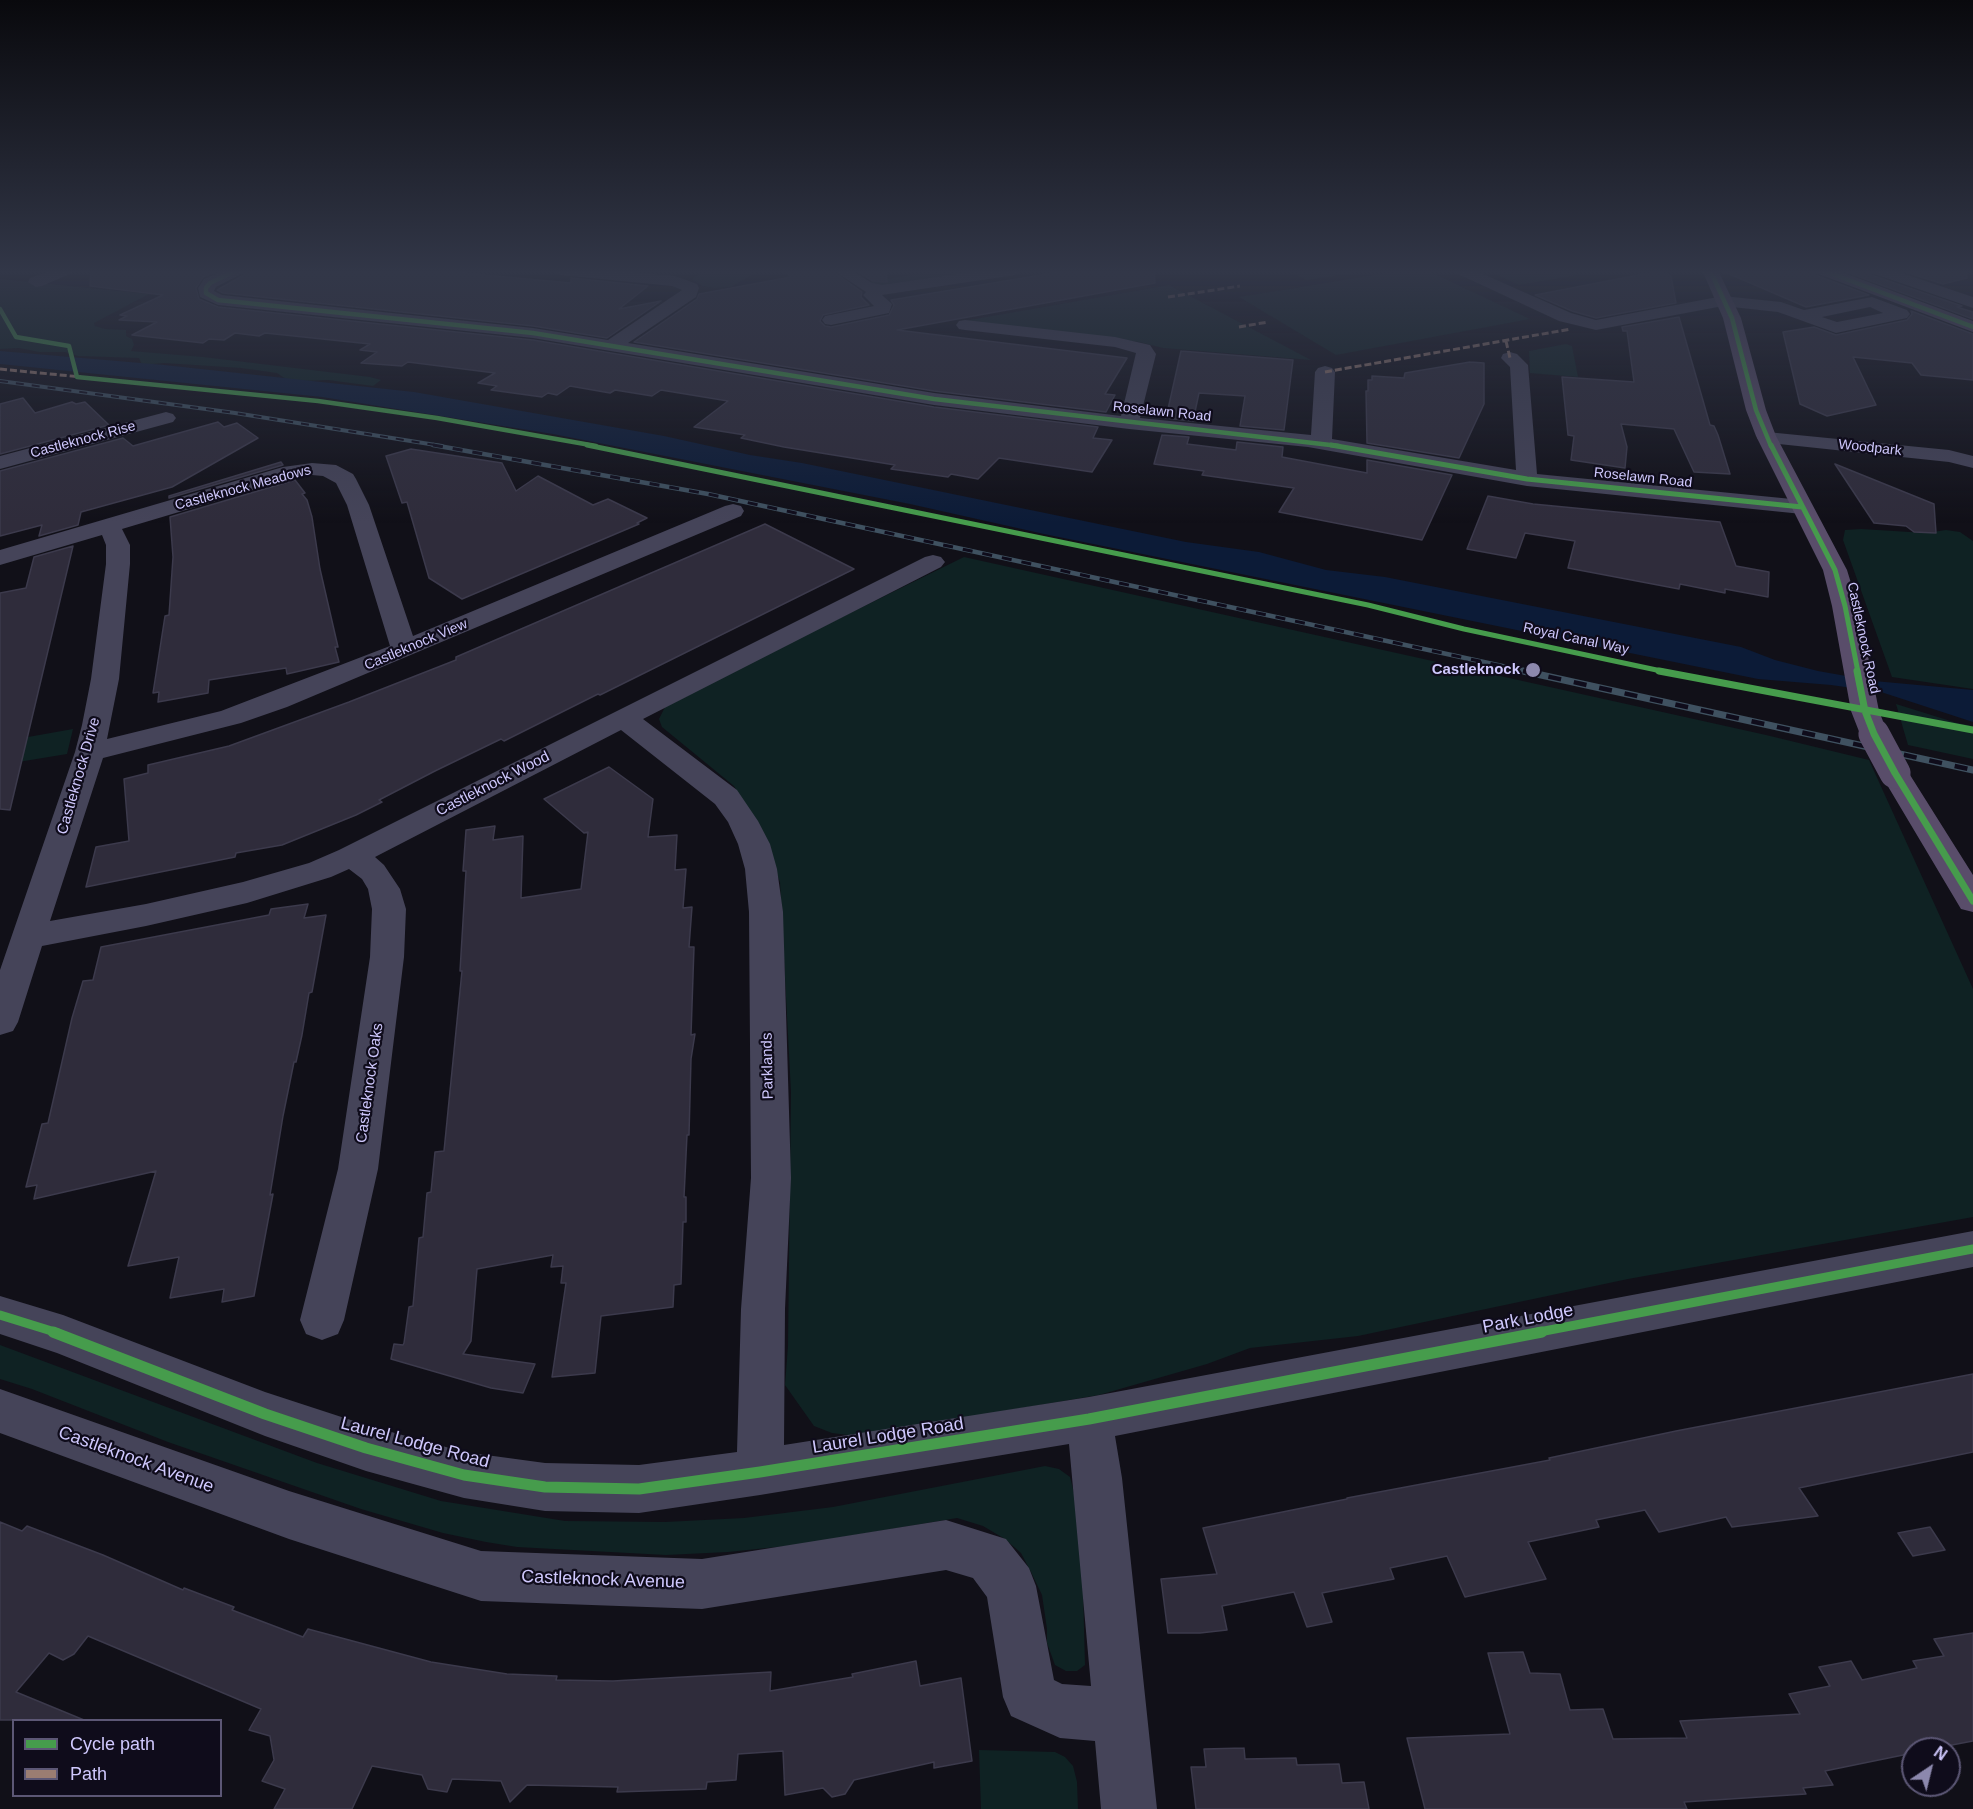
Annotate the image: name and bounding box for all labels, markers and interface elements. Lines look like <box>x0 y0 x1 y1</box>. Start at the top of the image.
street label: Roselawn Road <box>1112 398 1212 426</box>
street label: Castleknock Rise <box>29 418 137 462</box>
street label: Woodpark <box>1838 436 1902 460</box>
street label: Castleknock Meadows <box>173 462 313 514</box>
street label: Roselawn Road <box>1593 464 1693 492</box>
street label: Castleknock Road <box>1843 581 1883 695</box>
street label: Castleknock View <box>362 616 470 674</box>
street label: Royal Canal Way <box>1522 620 1630 658</box>
place label: Castleknock <box>1432 661 1520 679</box>
marker: Castleknock <box>1524 661 1542 679</box>
street label: Castleknock Drive <box>54 715 104 837</box>
street label: Castleknock Wood <box>433 748 553 820</box>
street label: Castleknock Oaks <box>353 1022 387 1144</box>
street label: Parklands <box>758 1032 778 1100</box>
street label: Park Lodge <box>1481 1300 1575 1338</box>
street label: Laurel Lodge Road <box>338 1413 492 1473</box>
street label: Laurel Lodge Road <box>811 1413 965 1459</box>
street label: Castleknock Avenue <box>55 1422 217 1498</box>
street label: Castleknock Avenue <box>521 1566 685 1594</box>
legend <box>12 1719 222 1797</box>
text: Cycle path <box>70 1734 155 1754</box>
north arrow <box>1901 1737 1961 1797</box>
text: N <box>1931 1743 1950 1764</box>
text: Path <box>70 1764 107 1784</box>

